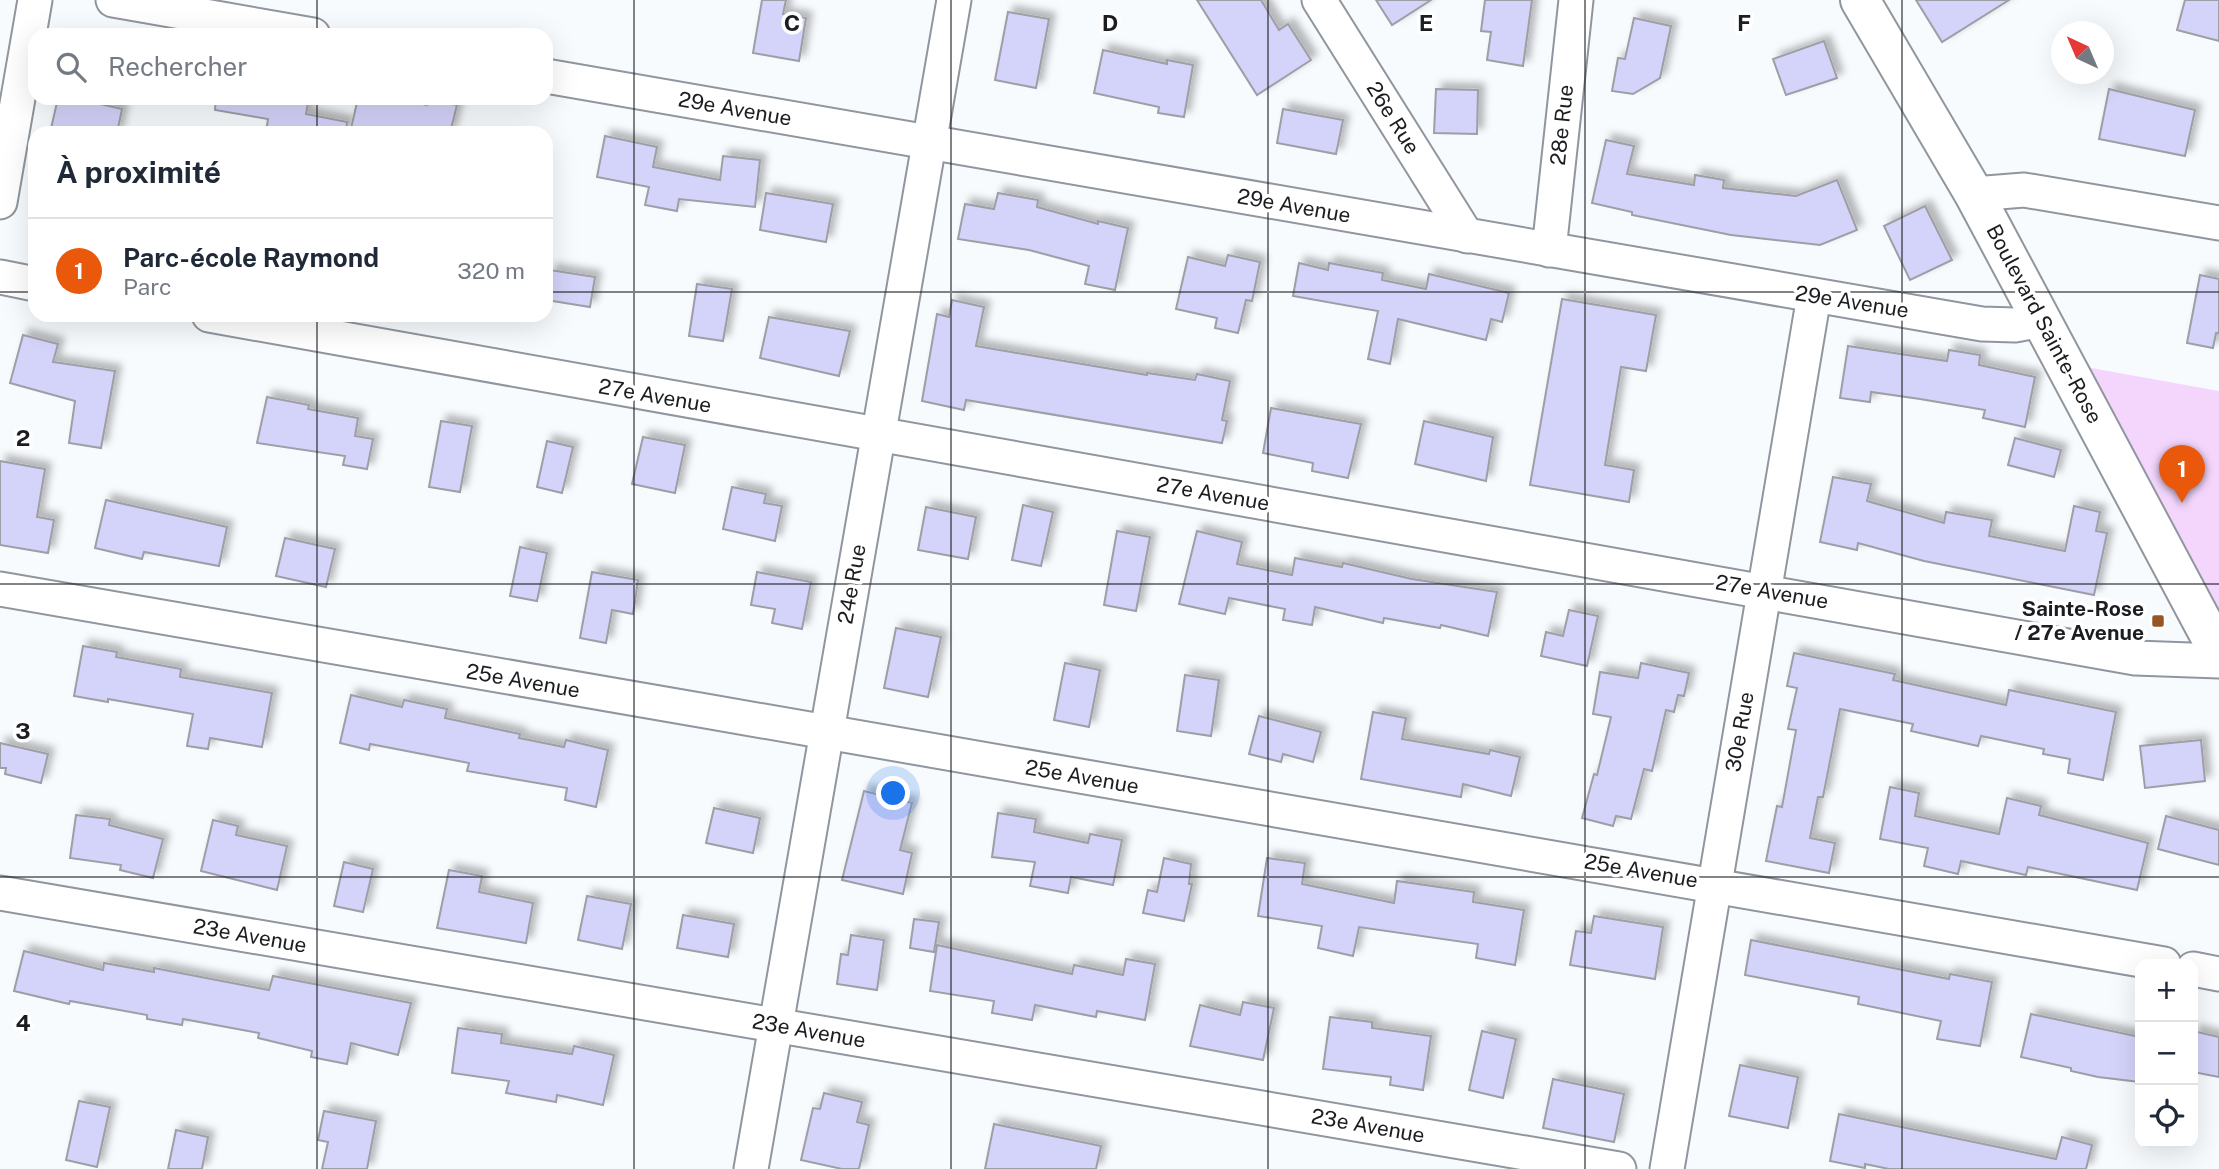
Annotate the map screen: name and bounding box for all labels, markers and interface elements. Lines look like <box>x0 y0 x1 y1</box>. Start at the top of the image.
text: C <box>784 9 800 36</box>
text: D <box>1102 9 1118 36</box>
text: E <box>1419 9 1433 36</box>
text: F <box>1737 9 1751 36</box>
north arrow <box>2051 21 2114 84</box>
search box <box>28 28 553 105</box>
icon: search <box>52 48 90 86</box>
text: Rechercher <box>108 51 247 82</box>
street label: 26e Rue <box>1361 77 1425 159</box>
street label: 28e Rue <box>1545 83 1578 167</box>
street label: 29e Avenue <box>676 86 794 131</box>
text: À proximité <box>56 154 221 190</box>
street label: 29e Avenue <box>1235 183 1353 228</box>
street label: Boulevard Sainte-Rose <box>1981 220 2108 428</box>
text: Parc-école Raymond <box>123 242 379 273</box>
text: 1 <box>74 257 84 284</box>
text: 320 m <box>457 257 525 284</box>
text: Parc <box>123 273 171 300</box>
street label: 29e Avenue <box>1794 280 1911 323</box>
street label: 27e Avenue <box>597 373 713 418</box>
text: 2 <box>16 424 30 451</box>
pin: 1 <box>2159 445 2205 503</box>
street label: 27e Avenue <box>1155 471 1271 516</box>
street label: 24e Rue <box>832 542 871 626</box>
street label: 27e Avenue <box>1714 569 1830 614</box>
place label: Sainte-Rose / 27e Avenue <box>2014 596 2144 645</box>
marker: Sainte-Rose / 27e Avenue <box>2150 613 2166 629</box>
street label: 25e Avenue <box>464 658 582 703</box>
street label: 30e Rue <box>1720 690 1759 774</box>
text: 3 <box>15 717 31 744</box>
street label: 25e Avenue <box>1023 754 1141 799</box>
your location <box>876 776 910 810</box>
street label: 25e Avenue <box>1582 848 1700 893</box>
street label: 23e Avenue <box>191 913 309 958</box>
map controls <box>2135 959 2198 1148</box>
button: + <box>2135 959 2198 1022</box>
street label: 23e Avenue <box>750 1008 868 1053</box>
text: 4 <box>15 1009 31 1036</box>
button: − <box>2135 1022 2198 1085</box>
button: locate <box>2135 1085 2198 1148</box>
street label: 23e Avenue <box>1309 1103 1427 1148</box>

